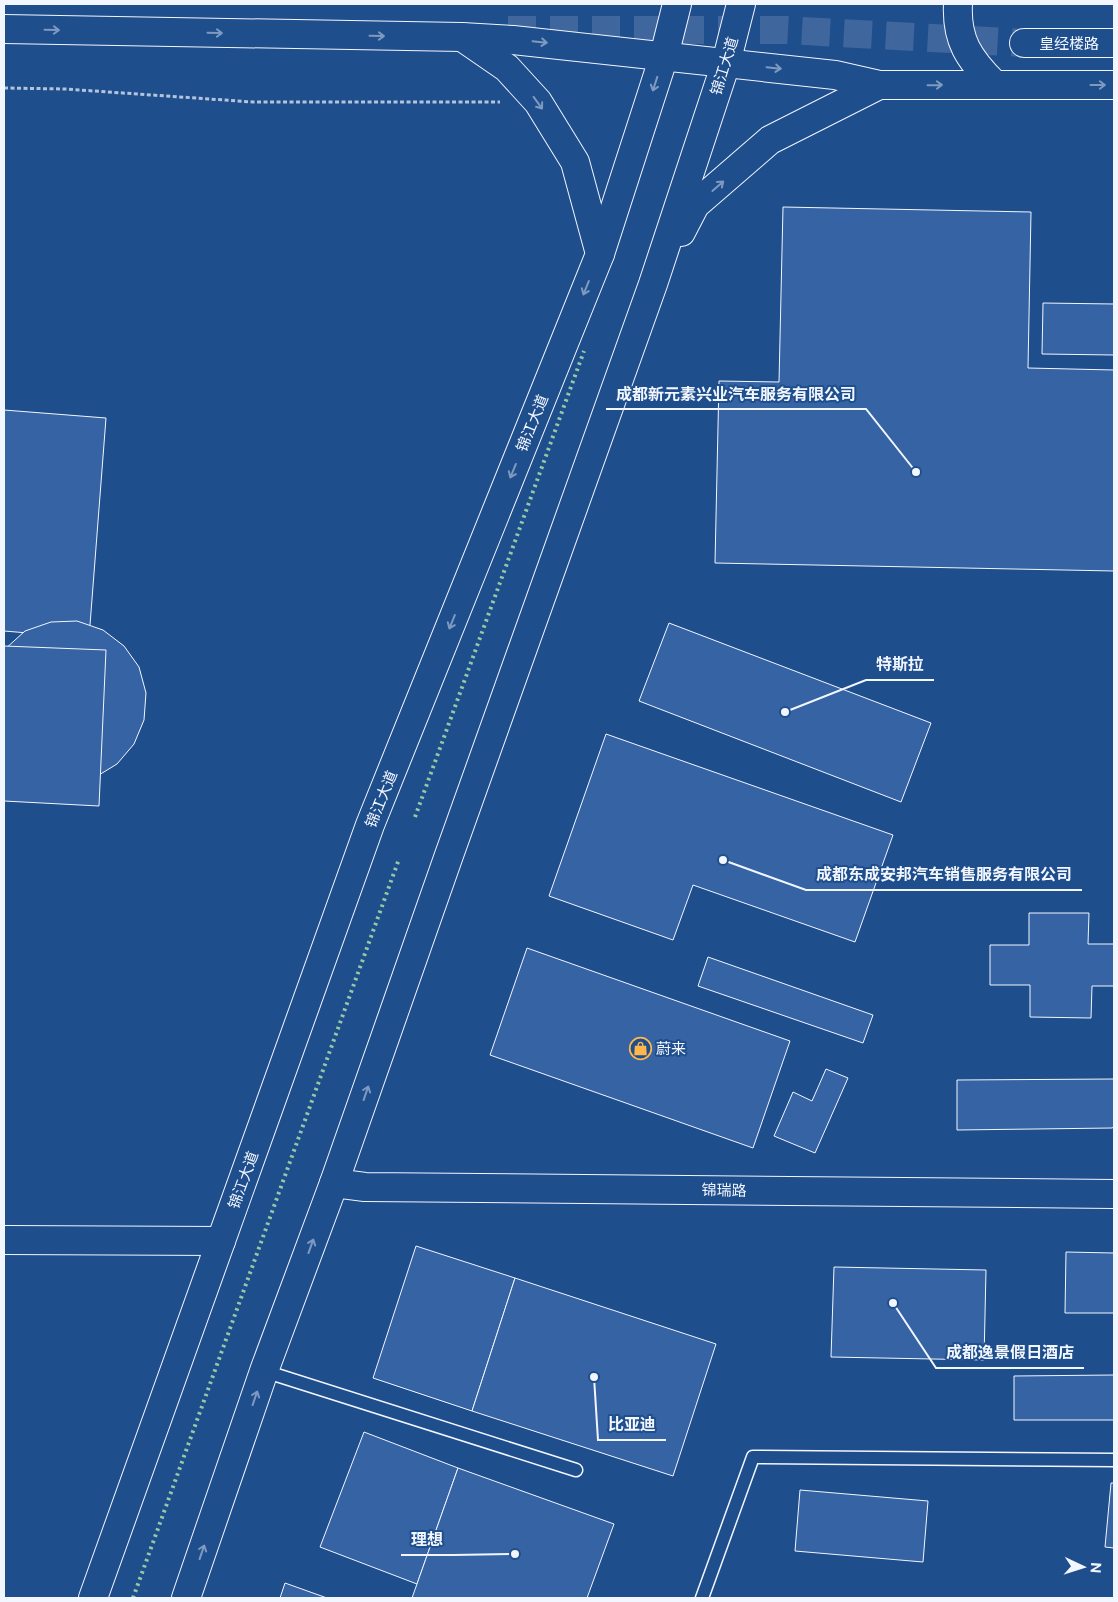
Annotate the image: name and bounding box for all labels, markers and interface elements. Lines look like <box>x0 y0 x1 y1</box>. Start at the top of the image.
one-way arrow <box>44 25 60 34</box>
one-way arrow <box>207 28 223 37</box>
one-way arrow <box>369 31 385 41</box>
street label: 锦江大道 <box>707 35 741 97</box>
street label: 皇经楼路 <box>1039 35 1099 52</box>
one-way arrow <box>531 38 547 47</box>
one-way arrow <box>766 63 782 73</box>
one-way arrow <box>650 76 659 92</box>
one-way arrow <box>926 80 943 90</box>
one-way arrow <box>1089 80 1105 90</box>
one-way arrow <box>533 96 543 110</box>
one-way arrow <box>711 180 724 191</box>
one-way arrow <box>581 280 591 295</box>
callout: 成都新元素兴业汽车服务有限公司 <box>606 378 866 409</box>
text: 成都新元素兴业汽车服务有限公司 <box>616 385 856 404</box>
street label: 锦江大道 <box>513 392 551 454</box>
one-way arrow <box>507 463 517 478</box>
one-way arrow <box>447 614 456 629</box>
callout: 特斯拉 <box>866 649 934 680</box>
text: 特斯拉 <box>876 655 924 674</box>
street label: 锦江大道 <box>362 768 400 830</box>
callout: 成都东成安邦汽车销售服务有限公司 <box>806 859 1082 890</box>
text: 成都东成安邦汽车销售服务有限公司 <box>816 865 1072 884</box>
shop icon: 蔚来 <box>628 1036 652 1060</box>
place label: 蔚来 <box>656 1040 686 1057</box>
one-way arrow <box>361 1085 371 1101</box>
street label: 锦江大道 <box>225 1149 261 1211</box>
street label: 锦瑞路 <box>701 1181 747 1199</box>
one-way arrow <box>307 1239 316 1254</box>
callout: 成都逸景假日酒店 <box>936 1337 1084 1368</box>
text: 成都逸景假日酒店 <box>946 1343 1074 1362</box>
one-way arrow <box>251 1391 260 1407</box>
callout: 比亚迪 <box>598 1409 666 1440</box>
text: 比亚迪 <box>608 1415 656 1434</box>
callout: 理想 <box>401 1524 453 1555</box>
text: 理想 <box>411 1530 443 1549</box>
north arrow <box>1058 1542 1108 1592</box>
one-way arrow <box>198 1545 207 1560</box>
text: N <box>1088 1562 1104 1574</box>

